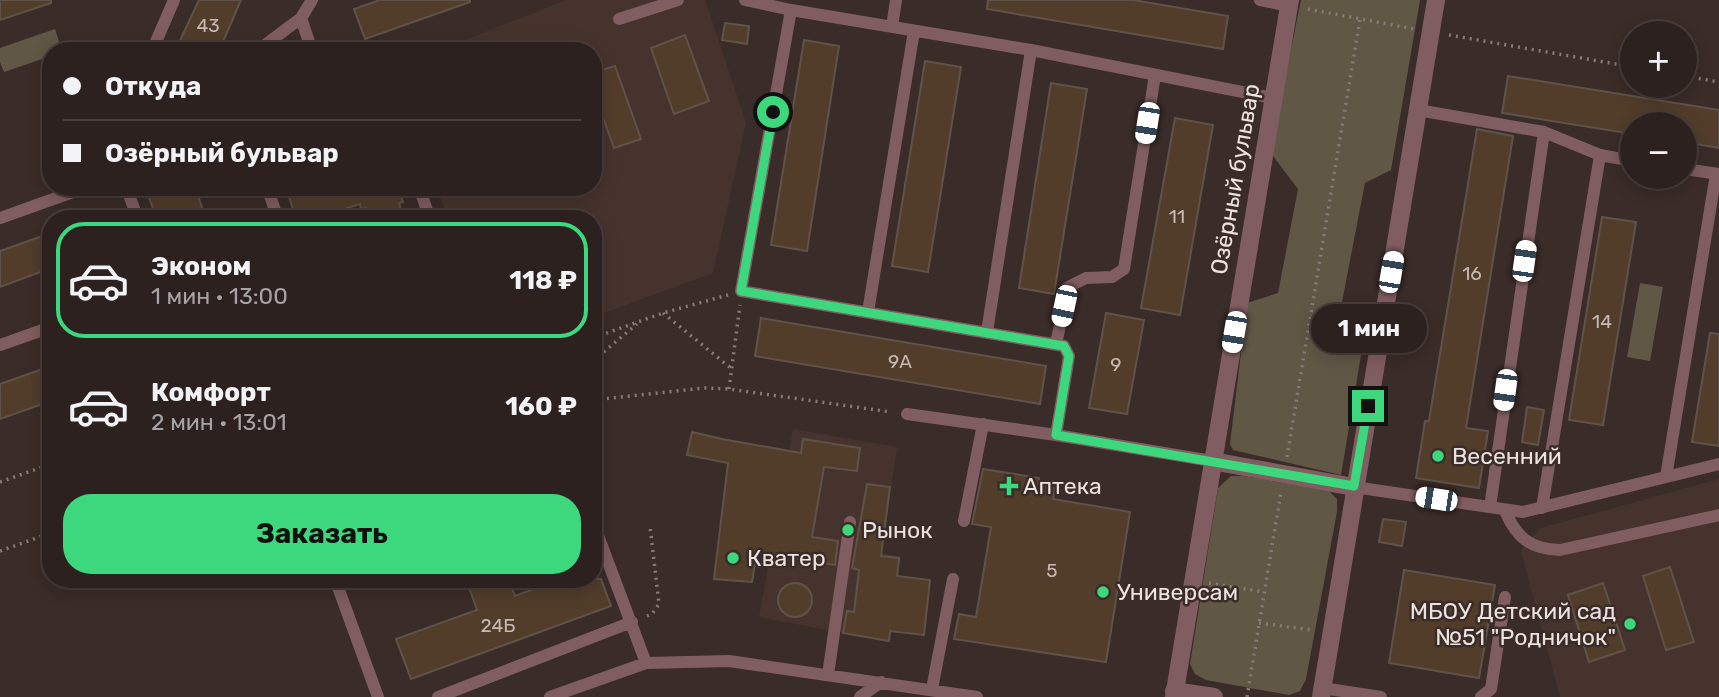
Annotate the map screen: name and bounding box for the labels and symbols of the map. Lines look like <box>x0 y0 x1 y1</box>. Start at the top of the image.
house number: 43 <box>196 14 220 37</box>
street label: Озёрный бульвар <box>1204 81 1266 277</box>
route start <box>757 96 789 128</box>
car <box>1134 101 1161 145</box>
house number: 11 <box>1169 205 1185 228</box>
car <box>1511 239 1538 283</box>
car <box>1378 249 1405 295</box>
house number: 16 <box>1462 262 1482 285</box>
car <box>1050 283 1079 329</box>
callout: 1 мин <box>1310 304 1426 354</box>
car <box>1221 309 1248 355</box>
house number: 14 <box>1592 310 1612 333</box>
house number: 9А <box>888 350 912 373</box>
house number: 9 <box>1110 353 1122 376</box>
car <box>1492 368 1519 412</box>
route end <box>1352 390 1384 422</box>
place label: Весенний <box>1452 442 1562 470</box>
marker: Весенний <box>1430 448 1446 464</box>
place label: Аптека <box>1023 472 1102 500</box>
marker: Аптека <box>1001 478 1017 494</box>
car <box>1414 485 1459 513</box>
place label: Рынок <box>862 516 933 544</box>
marker: Рынок <box>840 522 856 538</box>
place label: Кватер <box>747 544 826 572</box>
marker: Кватер <box>725 550 741 566</box>
house number: 5 <box>1046 559 1058 582</box>
place label: Универсам <box>1117 578 1238 606</box>
marker: Универсам <box>1095 584 1111 600</box>
place label: МБОУ Детский сад №51 "Родничок" <box>1410 597 1616 651</box>
house number: 24Б <box>481 614 515 637</box>
marker: МБОУ Детский сад №51 "Родничок" <box>1622 616 1638 632</box>

